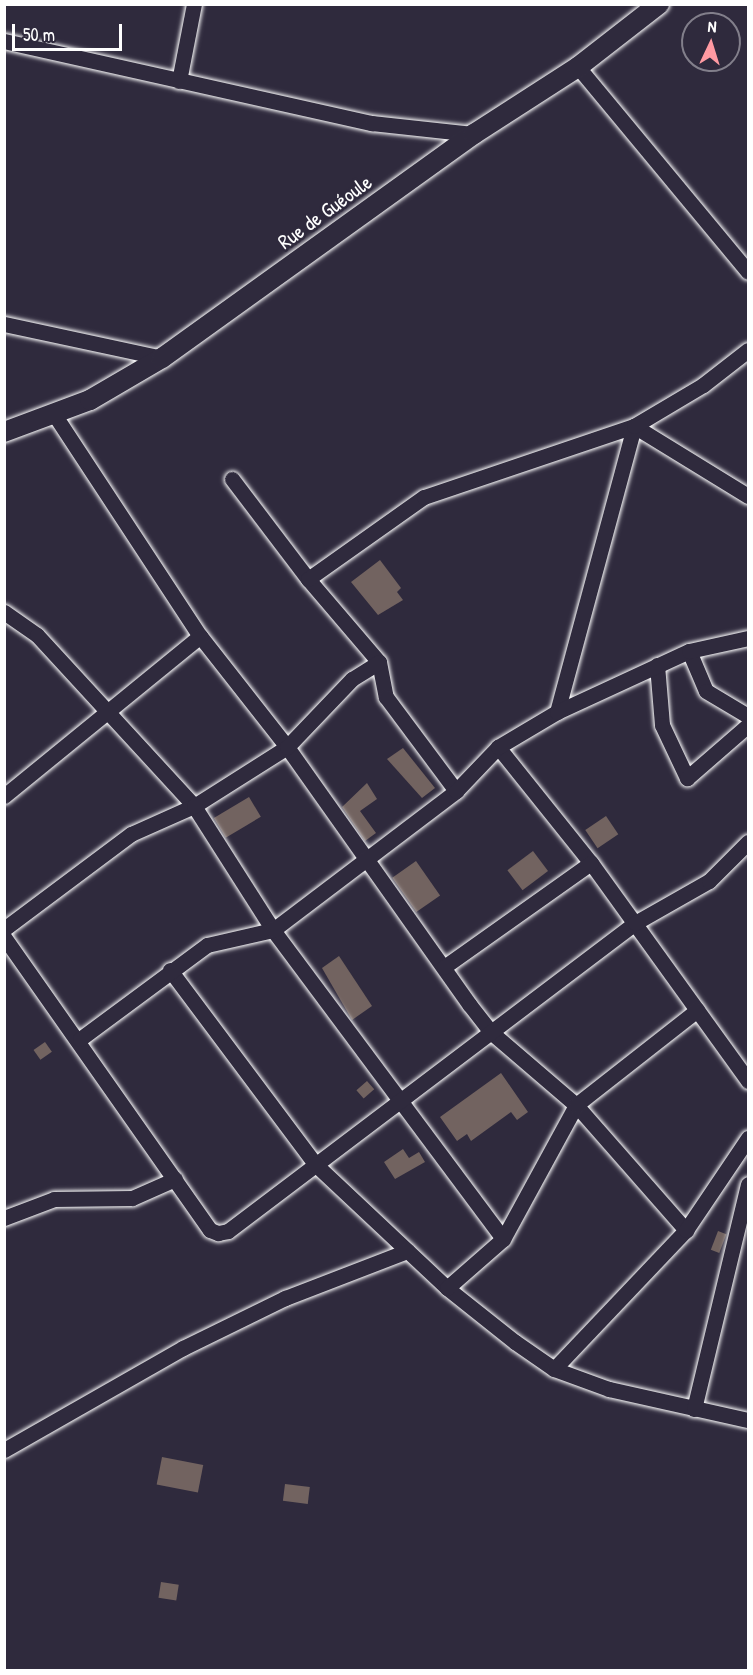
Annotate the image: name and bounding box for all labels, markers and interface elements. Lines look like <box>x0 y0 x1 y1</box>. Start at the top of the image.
scale bar <box>15 12 124 50</box>
north arrow <box>681 12 741 72</box>
text: N <box>707 15 717 37</box>
text: 50 m <box>23 22 55 47</box>
street label: Rue de Guéoule <box>273 169 377 255</box>

